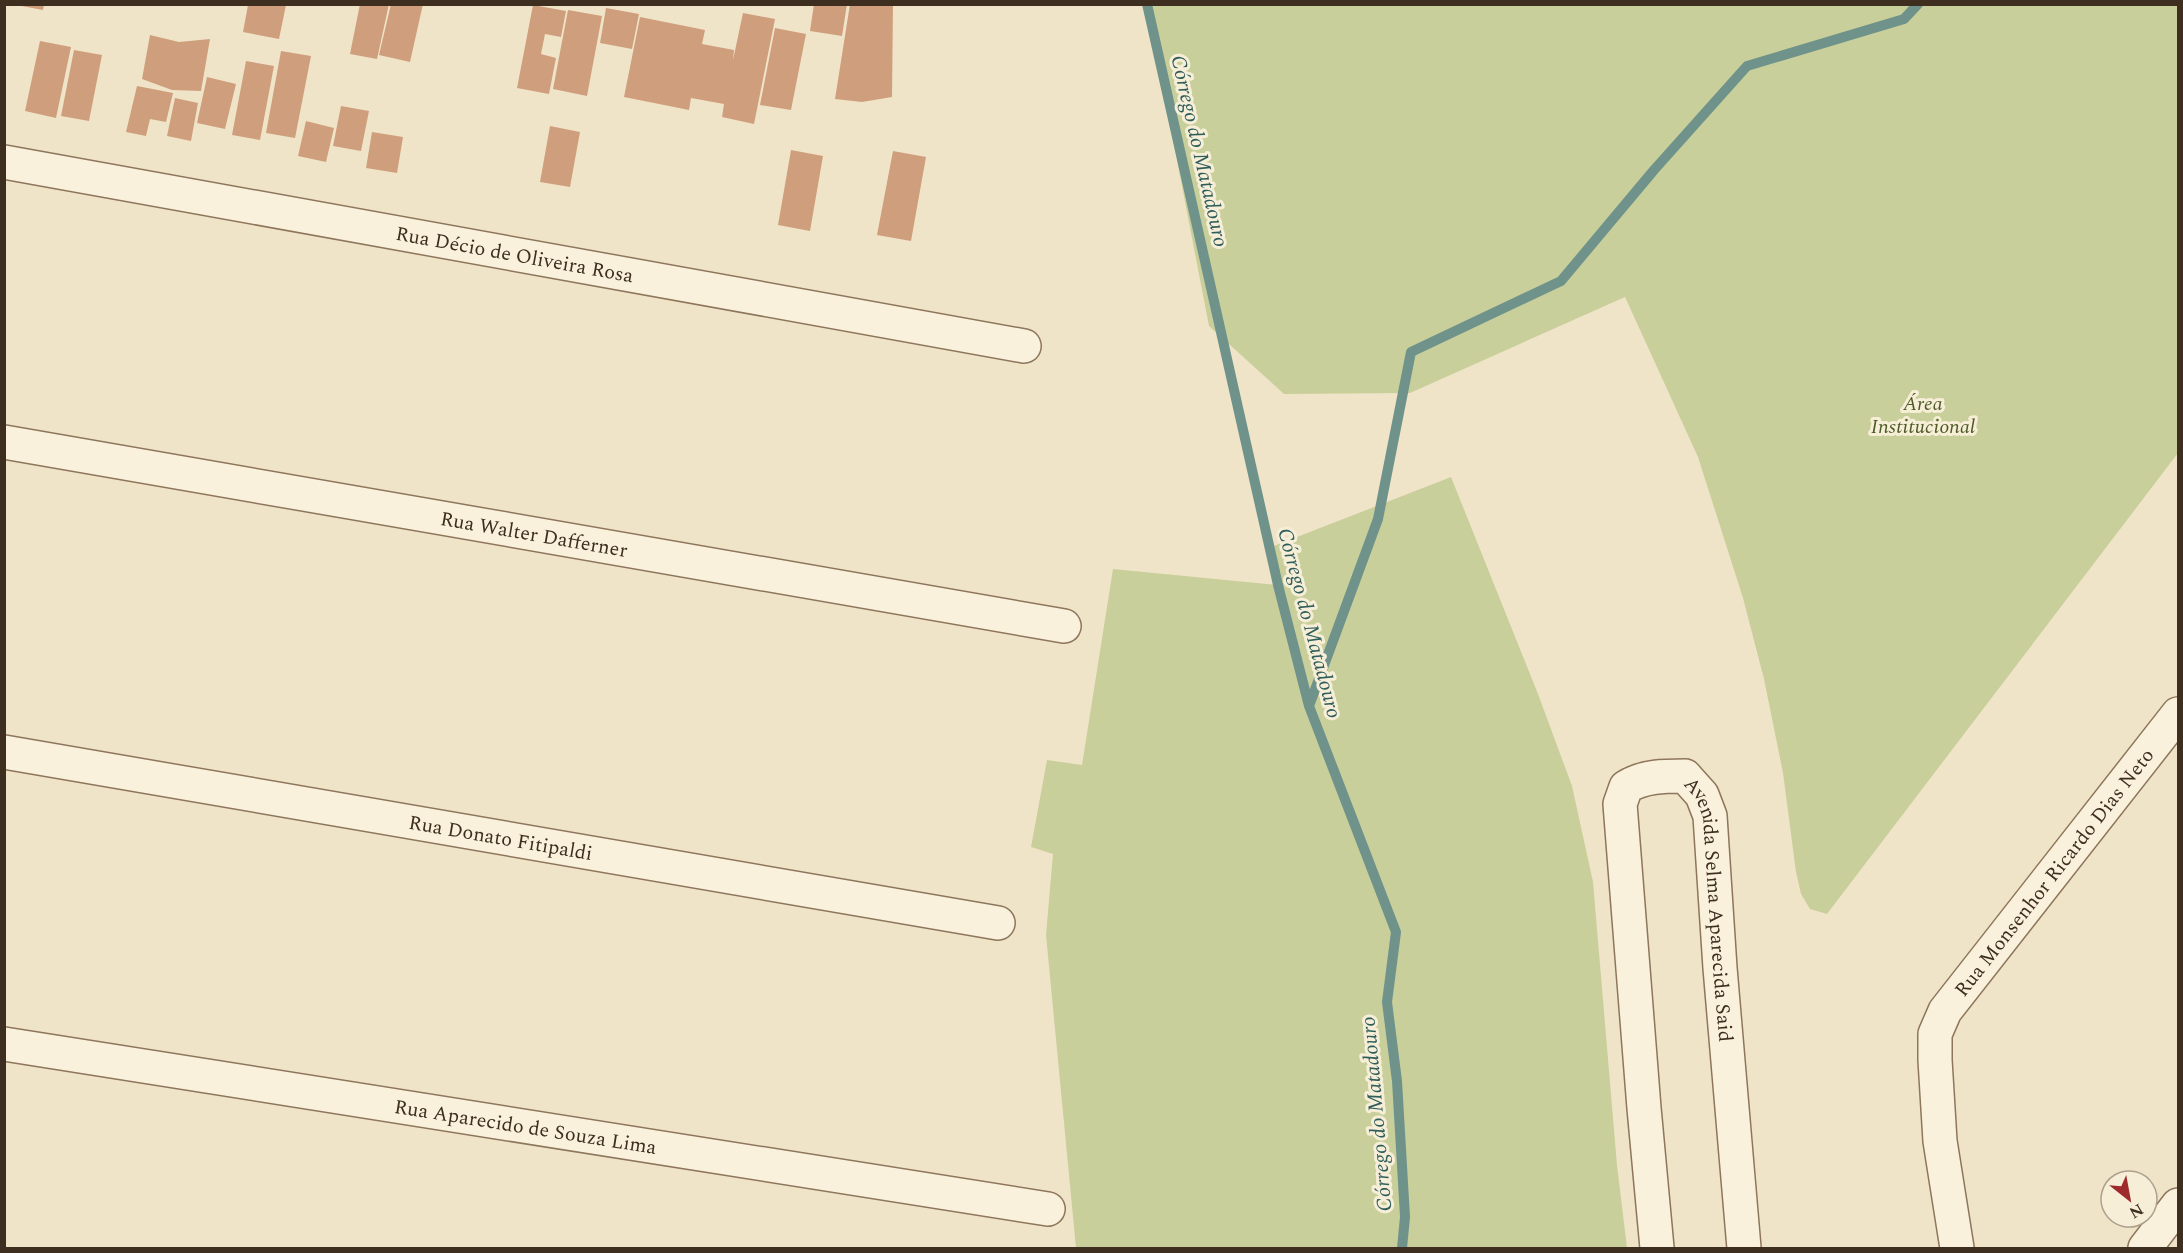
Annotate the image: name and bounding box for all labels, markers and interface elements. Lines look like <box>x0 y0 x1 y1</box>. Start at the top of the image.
water label: Córrego do Matadouro <box>1161 52 1237 250</box>
street label: Rua Décio de Oliveira Rosa <box>393 219 636 291</box>
park label: Área Institucional <box>1871 389 1975 442</box>
street label: Rua Walter Dafferner <box>438 504 630 566</box>
water label: Córrego do Matadouro <box>1268 524 1350 722</box>
street label: Rua Monsenhor Ricardo Dias Neto <box>1948 742 2162 1004</box>
street label: Avenida Selma Aparecida Said <box>1676 770 1740 1043</box>
street label: Rua Donato Fitipaldi <box>406 808 595 869</box>
water label: Córrego do Matadouro <box>1353 1015 1401 1213</box>
street label: Rua Aparecido de Souza Lima <box>392 1092 659 1163</box>
north arrow <box>2099 1169 2159 1229</box>
text: N <box>2124 1197 2148 1225</box>

